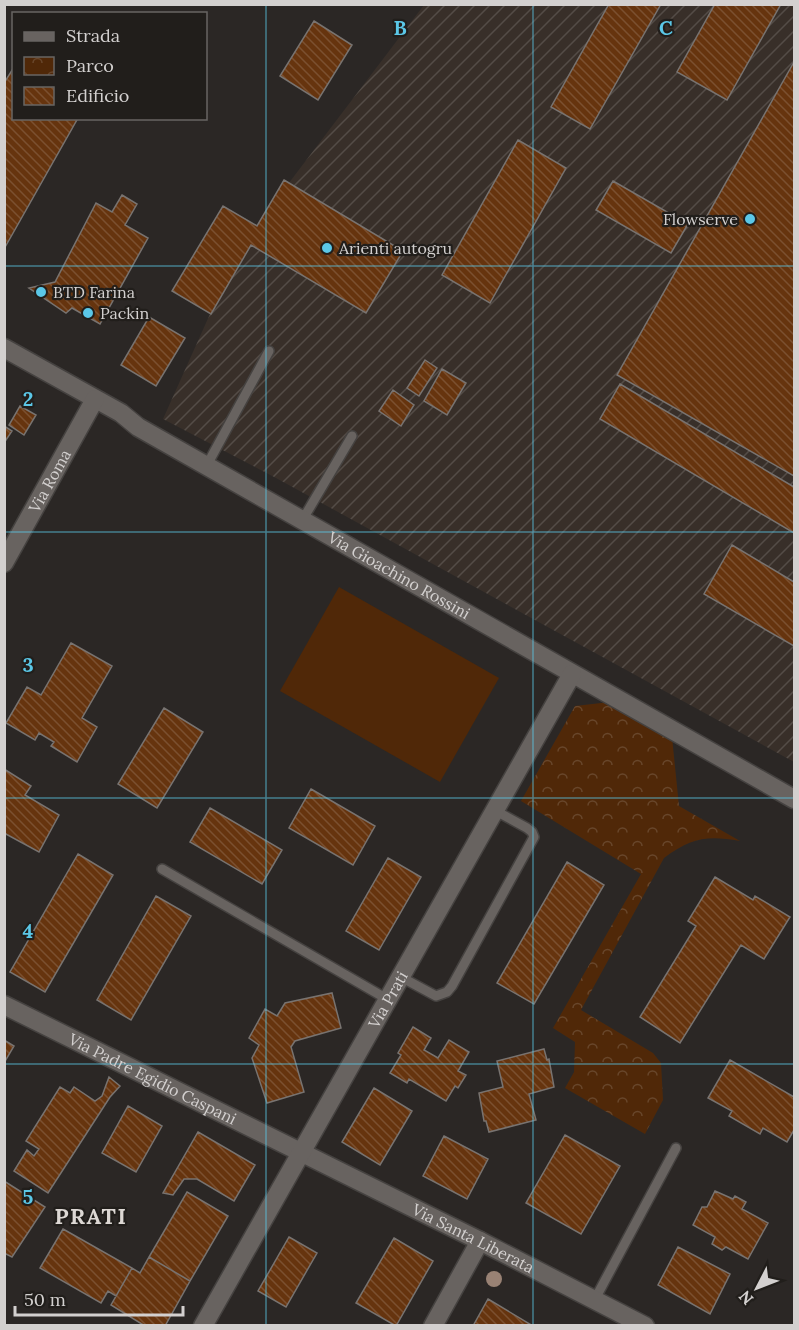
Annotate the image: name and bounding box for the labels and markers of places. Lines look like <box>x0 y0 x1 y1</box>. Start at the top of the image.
place label: Flowserve <box>663 209 738 229</box>
marker: Flowserve <box>743 212 757 226</box>
place label: Arienti autogru <box>338 238 453 258</box>
marker: Arienti autogru <box>320 241 334 255</box>
place label: BTD Farina <box>53 282 135 302</box>
marker: BTD Farina <box>34 285 48 299</box>
place label: Packin <box>100 303 149 323</box>
marker: Packin <box>81 306 95 320</box>

